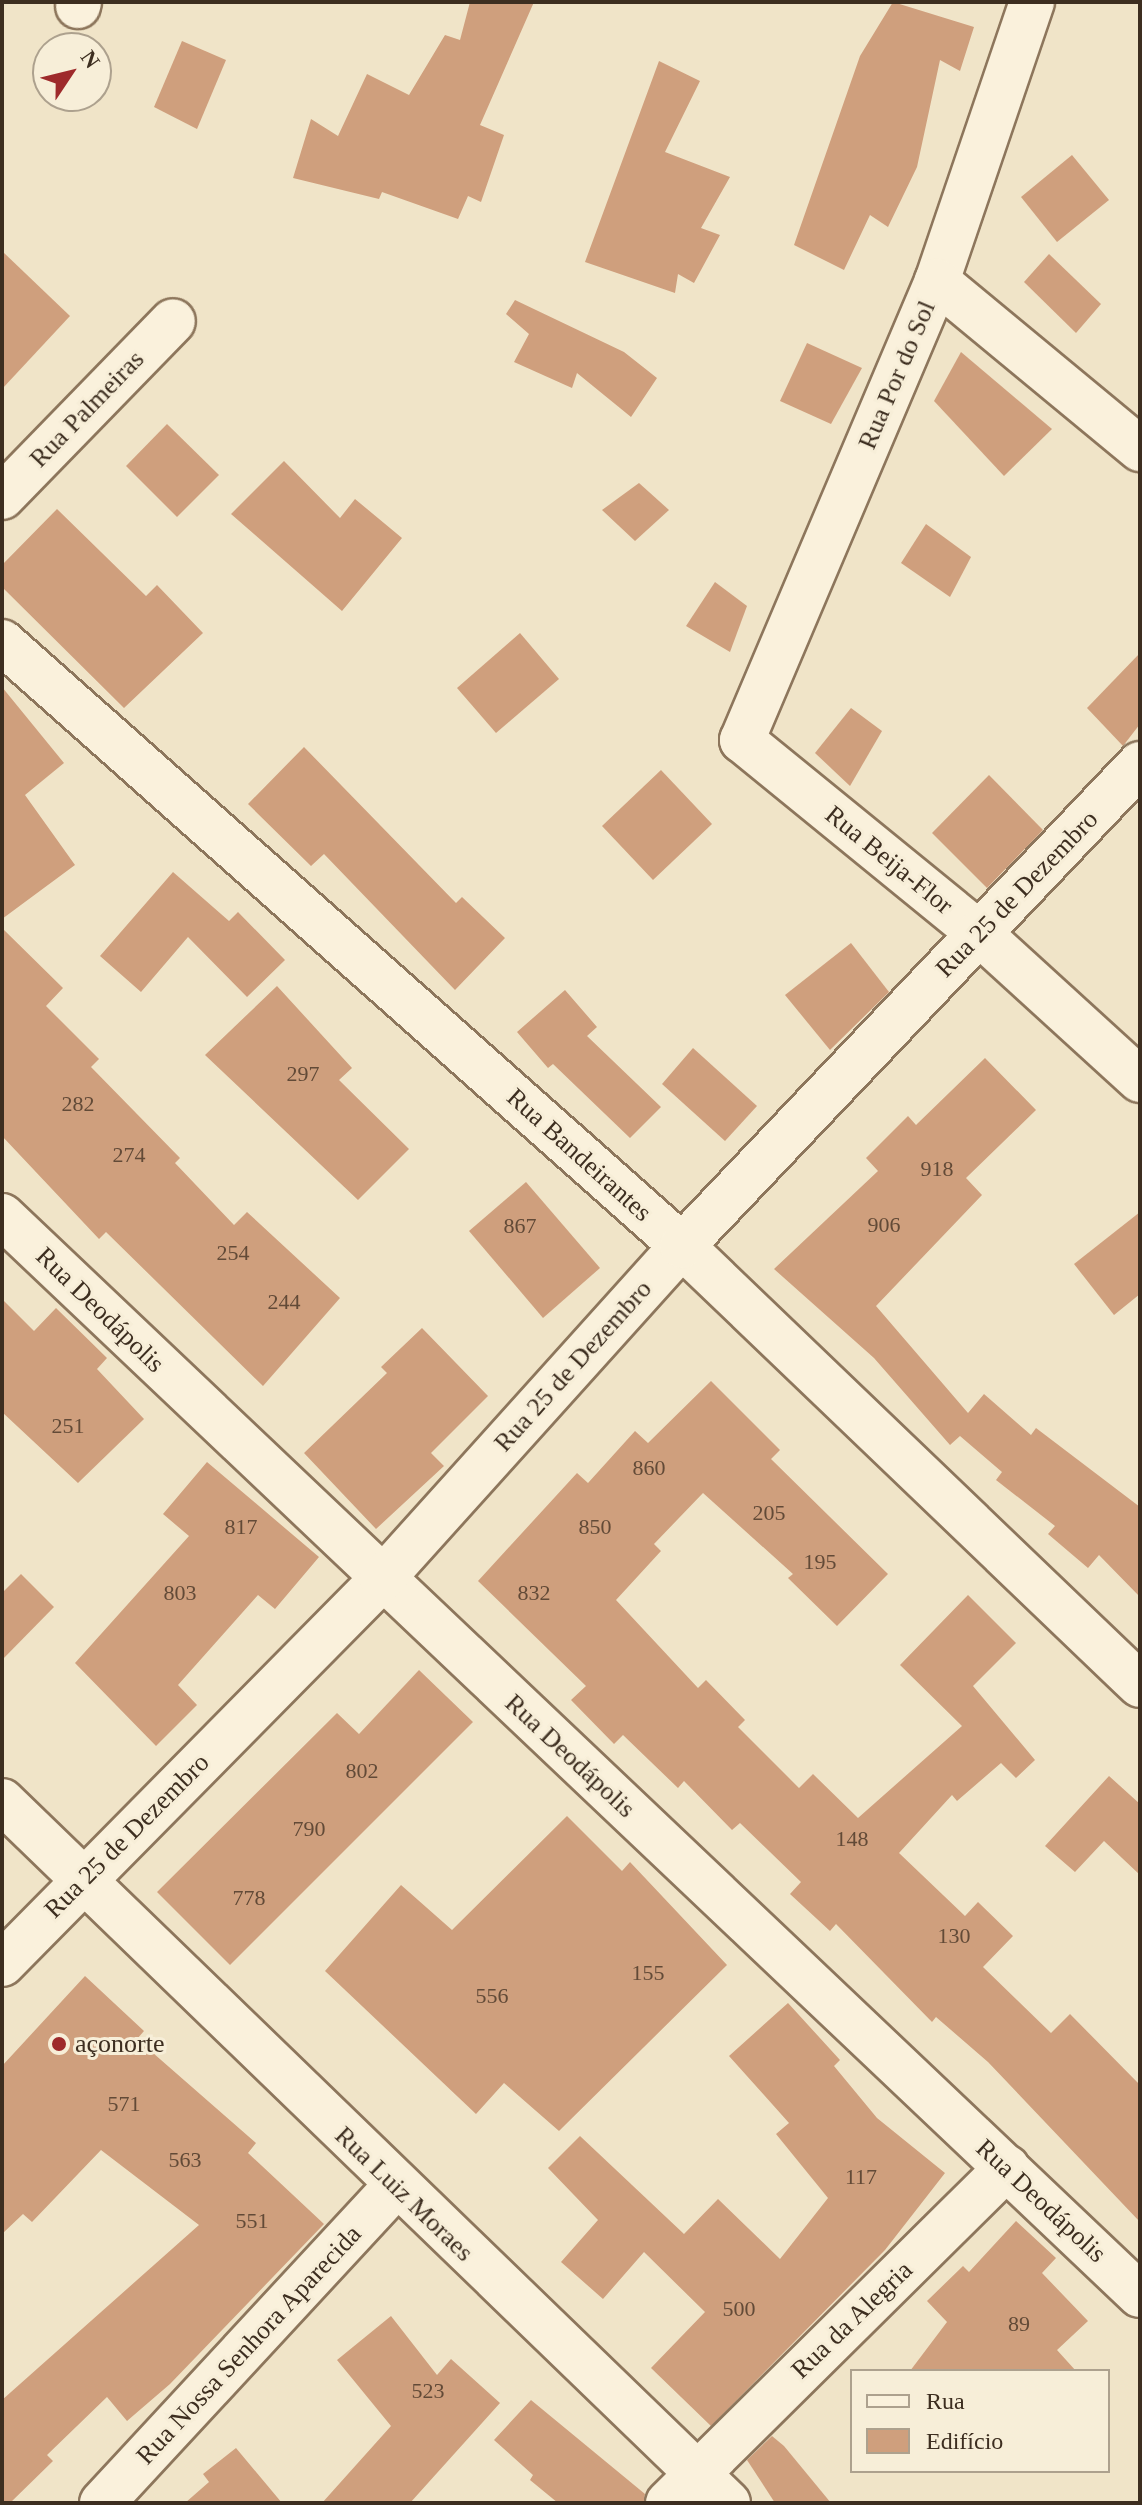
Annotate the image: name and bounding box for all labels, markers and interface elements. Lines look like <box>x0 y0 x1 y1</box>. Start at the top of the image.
north arrow <box>32 32 112 112</box>
text: N <box>76 45 105 73</box>
street label: Rua Por do Sol <box>852 296 942 454</box>
street label: Rua Palmeiras <box>23 344 151 474</box>
street label: Rua Beija-Flor <box>819 799 959 921</box>
street label: Rua 25 de Dezembro <box>929 804 1105 984</box>
house number: 297 <box>286 1061 320 1087</box>
street label: Rua Bandeirantes <box>500 1082 658 1228</box>
house number: 282 <box>62 1091 94 1117</box>
house number: 274 <box>112 1142 146 1168</box>
house number: 918 <box>920 1156 954 1182</box>
house number: 906 <box>868 1212 900 1238</box>
house number: 867 <box>504 1213 536 1239</box>
house number: 254 <box>216 1240 250 1266</box>
street label: Rua Deodápolis <box>29 1241 171 1379</box>
street label: Rua 25 de Dezembro <box>488 1274 658 1458</box>
house number: 244 <box>268 1289 300 1315</box>
house number: 251 <box>52 1413 84 1439</box>
house number: 860 <box>632 1455 666 1481</box>
house number: 205 <box>752 1500 786 1526</box>
house number: 817 <box>224 1514 258 1540</box>
house number: 850 <box>578 1514 612 1540</box>
house number: 195 <box>804 1549 836 1575</box>
house number: 803 <box>164 1580 196 1606</box>
house number: 832 <box>518 1580 550 1606</box>
street label: Rua Deodápolis <box>498 1688 642 1824</box>
street label: Rua 25 de Dezembro <box>38 1747 216 1925</box>
house number: 802 <box>346 1758 378 1784</box>
house number: 790 <box>292 1816 326 1842</box>
house number: 148 <box>836 1826 868 1852</box>
house number: 778 <box>232 1885 266 1911</box>
house number: 130 <box>938 1923 970 1949</box>
house number: 155 <box>632 1960 664 1986</box>
house number: 556 <box>476 1983 508 2009</box>
place label: açonorte <box>75 2028 165 2060</box>
marker: açonorte <box>50 2035 68 2053</box>
house number: 571 <box>108 2091 140 2117</box>
street label: Rua Luiz Moraes <box>328 2120 480 2268</box>
street label: Rua Deodápolis <box>969 2133 1113 2269</box>
house number: 563 <box>168 2147 202 2173</box>
house number: 117 <box>845 2164 877 2190</box>
house number: 551 <box>236 2208 268 2234</box>
street label: Rua Nossa Senhora Aparecida <box>130 2218 368 2472</box>
street label: Rua da Alegria <box>785 2254 919 2386</box>
house number: 500 <box>722 2296 756 2322</box>
house number: 89 <box>1008 2311 1030 2337</box>
legend <box>850 2369 1110 2473</box>
house number: 523 <box>412 2378 444 2404</box>
text: Rua <box>926 2388 965 2414</box>
text: Edifício <box>926 2428 1003 2454</box>

